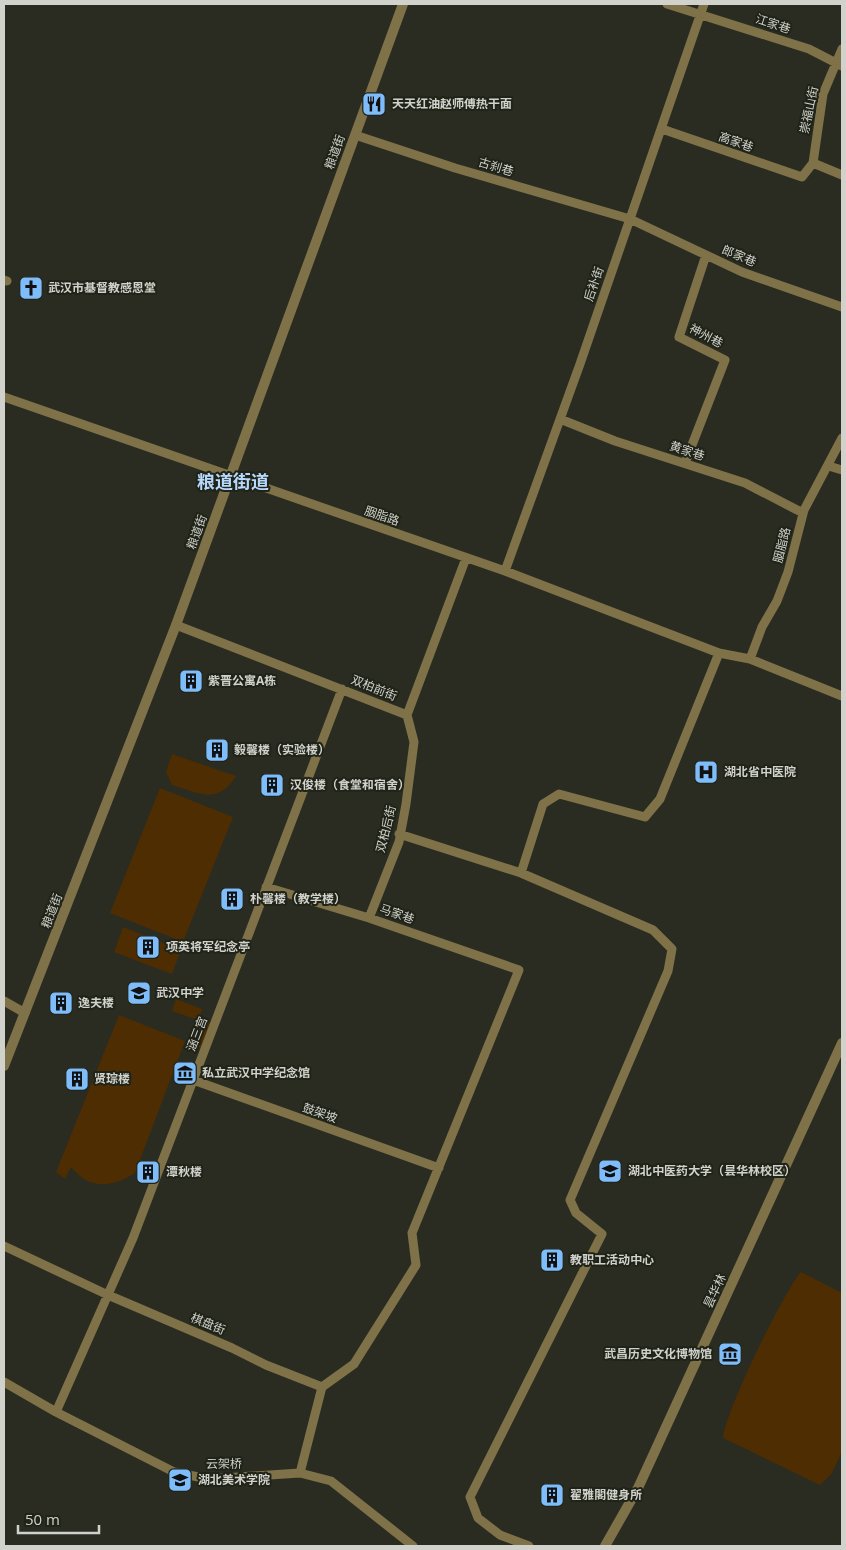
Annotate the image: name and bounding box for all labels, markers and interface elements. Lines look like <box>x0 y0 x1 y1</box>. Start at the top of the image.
street label: 江家巷 <box>753 10 793 37</box>
street label: 崇福山街 <box>795 85 822 135</box>
restaurant icon: 天天红油赵师傅热干面 <box>361 91 387 117</box>
place label: 天天红油赵师傅热干面 <box>392 95 512 112</box>
street label: 高家巷 <box>716 128 756 155</box>
street label: 粮道街 <box>320 132 349 172</box>
street label: 古刹巷 <box>476 153 516 180</box>
street label: 郎家巷 <box>719 241 759 270</box>
street label: 后补街 <box>580 264 607 304</box>
church icon: 武汉市基督教感恩堂 <box>18 275 44 301</box>
place label: 武汉市基督教感恩堂 <box>48 279 156 296</box>
street label: 神州巷 <box>686 320 726 352</box>
street label: 黄家巷 <box>667 437 707 464</box>
district label: 粮道街道 <box>197 469 269 493</box>
street label: 胭脂路 <box>362 502 402 529</box>
street label: 粮道街 <box>182 512 211 552</box>
street label: 胭脂路 <box>769 525 794 564</box>
building icon: 紫晋公寓A栋 <box>178 668 204 694</box>
street label: 双柏前街 <box>349 671 400 704</box>
place label: 紫晋公寓A栋 <box>208 672 276 689</box>
building icon: 毅馨楼（实验楼） <box>204 737 230 763</box>
place label: 毅馨楼（实验楼） <box>234 741 330 758</box>
hospital icon: 湖北省中医院 <box>693 759 719 785</box>
place label: 湖北省中医院 <box>724 763 796 780</box>
building icon: 汉俊楼（食堂和宿舍） <box>259 772 285 798</box>
place label: 汉俊楼（食堂和宿舍） <box>290 776 410 793</box>
street label: 双柏后街 <box>371 804 400 854</box>
building icon: 朴馨楼（教学楼） <box>219 886 245 912</box>
place label: 朴馨楼（教学楼） <box>250 890 346 907</box>
street label: 粮道街 <box>37 891 66 931</box>
street label: 马家巷 <box>377 900 417 927</box>
building icon: 项英将军纪念亭 <box>135 934 161 960</box>
place label: 项英将军纪念亭 <box>166 938 250 955</box>
school or university icon: 武汉中学 <box>126 980 152 1006</box>
place label: 武汉中学 <box>156 984 204 1001</box>
building icon: 逸夫楼 <box>48 990 74 1016</box>
place label: 逸夫楼 <box>78 994 114 1011</box>
street label: 涵三宫 <box>182 1014 211 1054</box>
museum icon: 私立武汉中学纪念馆 <box>172 1060 198 1086</box>
place label: 私立武汉中学纪念馆 <box>202 1064 310 1081</box>
building icon: 贤琮楼 <box>64 1066 90 1092</box>
place label: 贤琮楼 <box>94 1070 130 1087</box>
street label: 鼓架坡 <box>300 1099 340 1126</box>
school or university icon: 湖北中医药大学（昙华林校区） <box>597 1158 623 1184</box>
building icon: 潭秋楼 <box>135 1159 161 1185</box>
place label: 湖北中医药大学（昙华林校区） <box>628 1162 796 1179</box>
place label: 潭秋楼 <box>166 1163 202 1180</box>
building icon: 教职工活动中心 <box>539 1247 565 1273</box>
place label: 教职工活动中心 <box>570 1251 654 1268</box>
street label: 昙华林 <box>699 1271 730 1311</box>
street label: 棋盘街 <box>188 1309 228 1338</box>
museum icon: 武昌历史文化博物馆 <box>717 1341 743 1367</box>
place label: 武昌历史文化博物馆 <box>604 1345 712 1362</box>
street label: 云架桥 <box>206 1455 242 1472</box>
school or university icon: 湖北美术学院 <box>167 1467 193 1493</box>
place label: 湖北美术学院 <box>198 1471 270 1488</box>
building icon: 翟雅閣健身所 <box>539 1482 565 1508</box>
place label: 翟雅閣健身所 <box>570 1486 642 1503</box>
scale bar <box>18 1502 99 1534</box>
text: 50 m <box>25 1509 60 1529</box>

